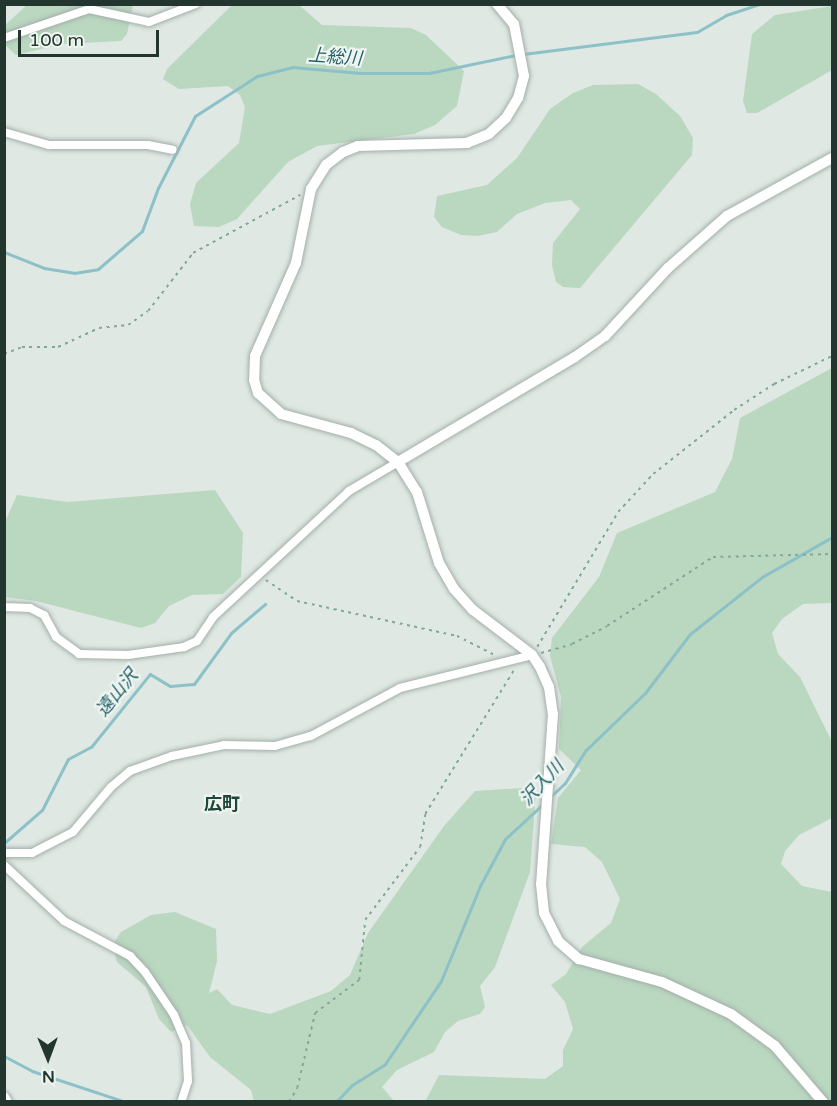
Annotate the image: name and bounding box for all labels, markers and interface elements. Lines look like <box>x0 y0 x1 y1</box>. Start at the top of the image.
scale bar <box>21 18 162 56</box>
text: 100 m <box>29 29 84 51</box>
water label: 上総川 <box>307 44 363 70</box>
water label: 遠山沢 <box>92 665 142 721</box>
water label: 沢入川 <box>516 756 568 810</box>
district label: 広町 <box>204 793 240 815</box>
north arrow <box>18 1028 78 1088</box>
text: N <box>42 1066 55 1086</box>

